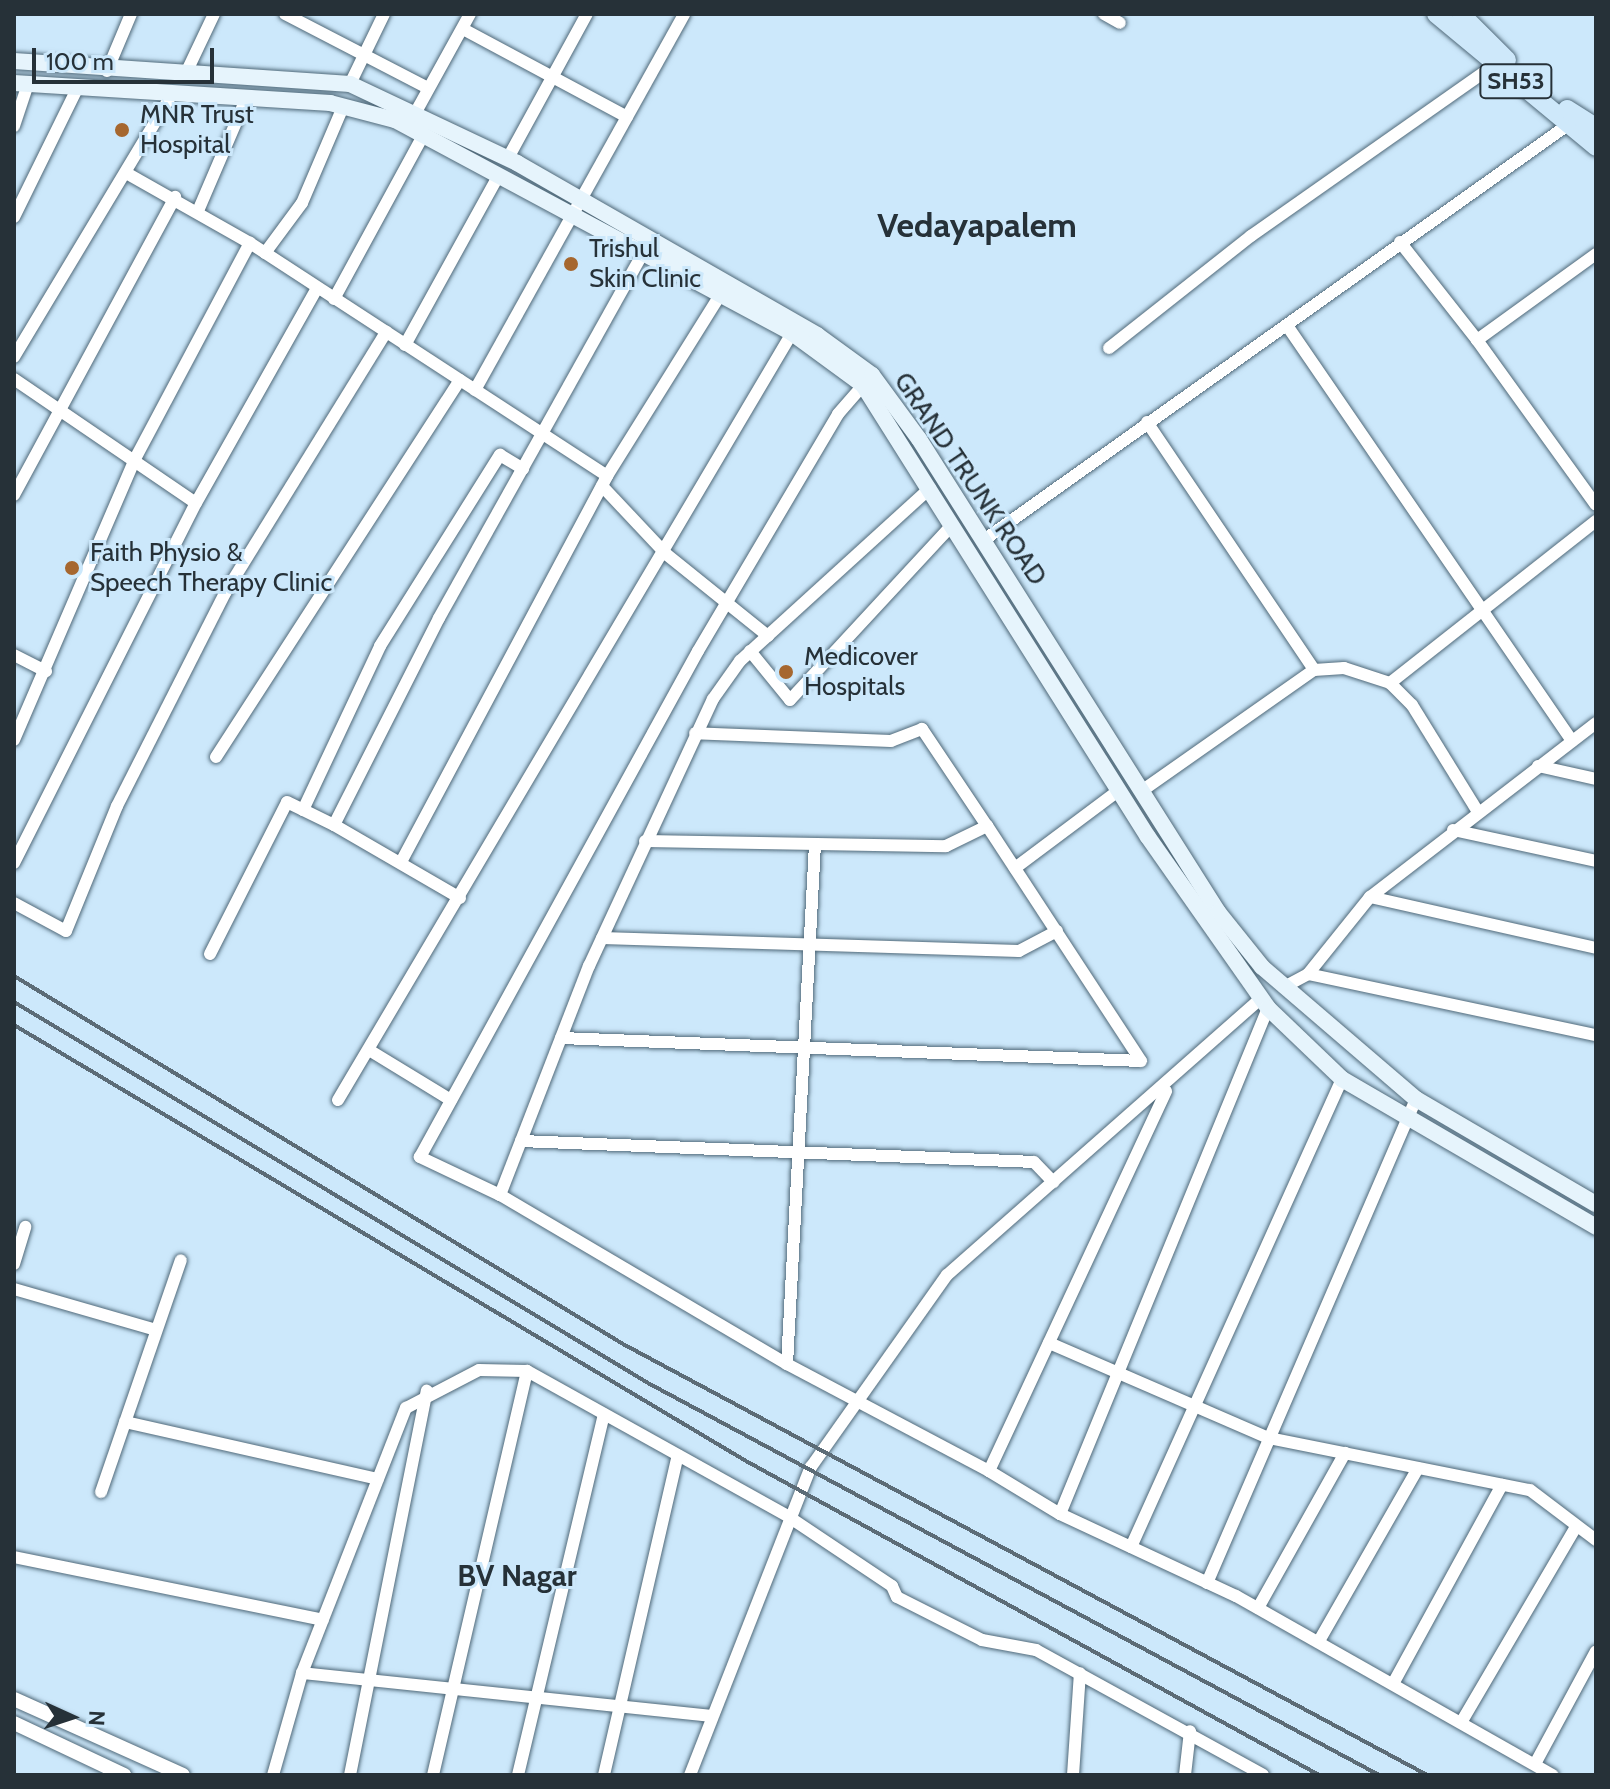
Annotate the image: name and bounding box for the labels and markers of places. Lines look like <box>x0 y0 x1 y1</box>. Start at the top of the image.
place label: MNR Trust Hospital <box>140 99 254 160</box>
marker: MNR Trust Hospital <box>111 119 133 141</box>
place label: Trishul Skin Clinic <box>589 233 701 294</box>
marker: Trishul Skin Clinic <box>560 253 582 275</box>
place label: Faith Physio & Speech Therapy Clinic <box>90 537 332 598</box>
marker: Faith Physio & Speech Therapy Clinic <box>61 557 83 579</box>
place label: Medicover Hospitals <box>804 641 918 702</box>
marker: Medicover Hospitals <box>775 661 797 683</box>

